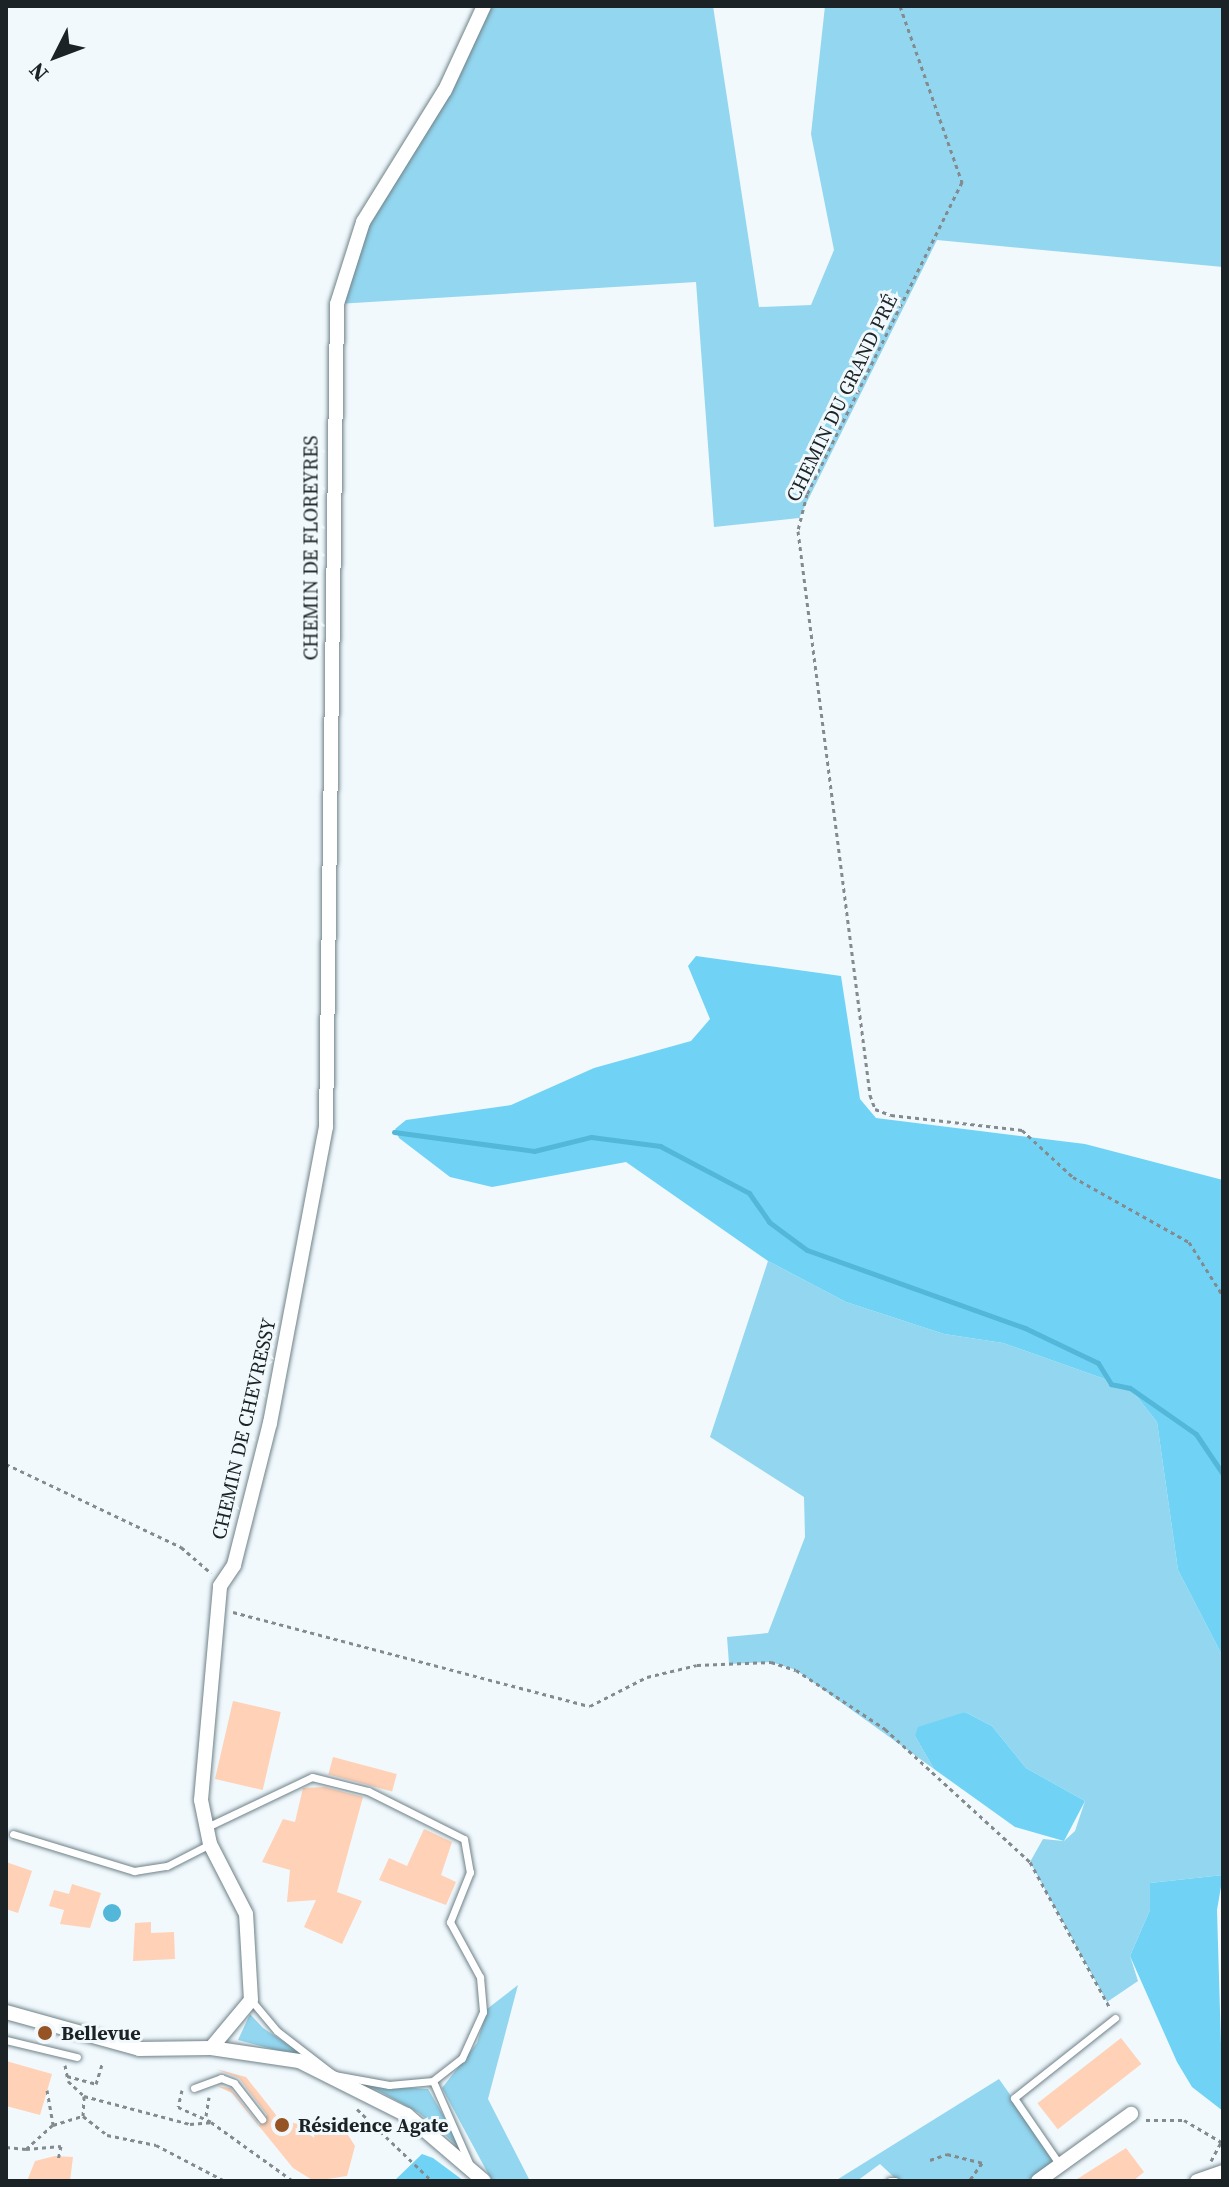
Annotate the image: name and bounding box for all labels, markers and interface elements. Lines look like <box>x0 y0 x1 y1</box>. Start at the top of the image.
north arrow <box>16 16 96 96</box>
text: N <box>22 56 55 88</box>
street label: CHEMIN DU GRAND PRÉ <box>781 290 903 506</box>
street label: CHEMIN DE FLOREYRES <box>299 436 323 660</box>
street label: CHEMIN DE CHEVRESSY <box>207 1316 281 1542</box>
place label: Bellevue <box>61 2021 141 2045</box>
marker: Bellevue <box>36 2024 54 2042</box>
place label: Résidence Agate <box>298 2113 449 2137</box>
marker: Résidence Agate <box>273 2116 291 2134</box>

